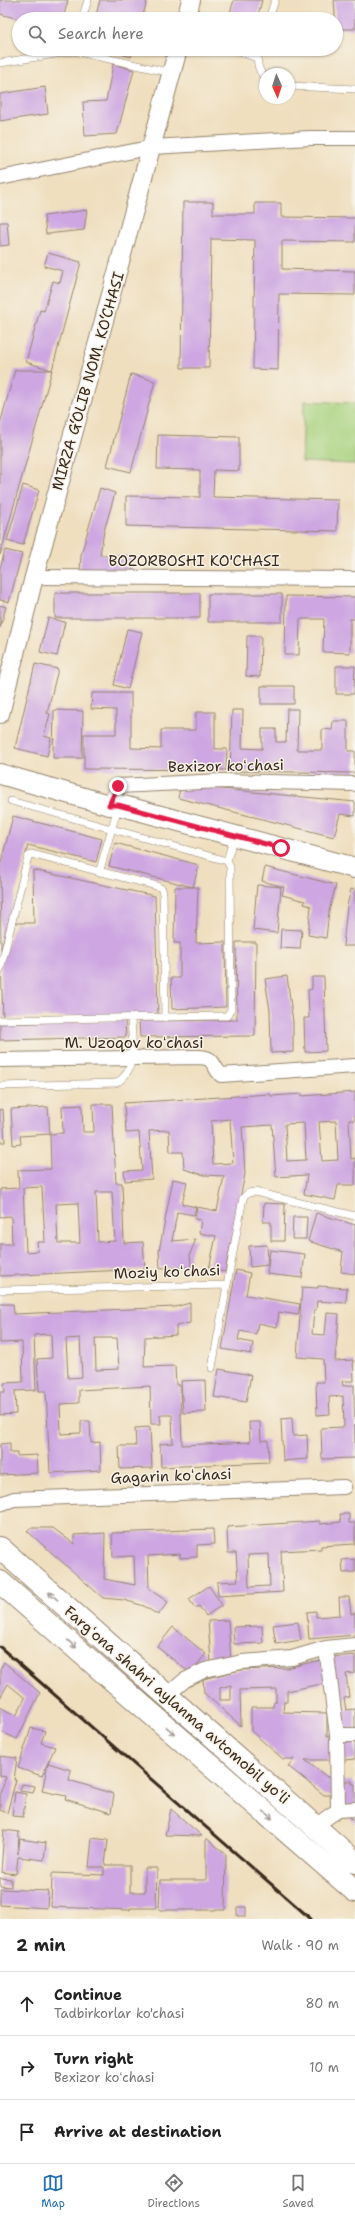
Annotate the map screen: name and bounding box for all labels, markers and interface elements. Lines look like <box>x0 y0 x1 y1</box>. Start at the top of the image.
search box <box>12 12 343 56</box>
icon: search <box>26 23 48 45</box>
text: Search here <box>58 24 144 44</box>
north arrow <box>259 68 295 104</box>
street label: MIRZA G‘OLIB NOM. KO‘CHASI <box>47 269 129 493</box>
street label: BOZORBOSHI KO'CHASI <box>108 551 280 571</box>
street label: Bexizor koʻchasi <box>168 755 284 777</box>
route end <box>109 777 127 795</box>
route start <box>272 839 290 857</box>
street label: M. Uzoqov koʻchasi <box>65 1033 203 1053</box>
street label: Moziy koʻchasi <box>113 1260 221 1284</box>
street label: Gagarin koʻchasi <box>110 1464 232 1488</box>
one-way arrow <box>47 1591 58 1600</box>
street label: Fargʻona shahri aylanma avtomobil yoʻli <box>60 1601 294 1809</box>
one-way arrow <box>66 1640 77 1649</box>
one-way arrow <box>164 1725 175 1734</box>
one-way arrow <box>262 1810 272 1819</box>
text: 2 min <box>16 1934 66 1956</box>
text: Walk · 90 m <box>261 1937 339 1954</box>
text: Continue <box>54 1985 122 2005</box>
icon: ahead <box>16 1993 38 2015</box>
text: 80 m <box>305 1995 339 2012</box>
text: Tadbirkorlar ko'chasi <box>54 2005 185 2022</box>
text: Turn right <box>54 2049 134 2069</box>
icon: right <box>16 2057 38 2079</box>
text: 10 m <box>309 2059 339 2076</box>
text: Bexizor koʻchasi <box>54 2069 155 2086</box>
icon: arrive <box>16 2121 38 2143</box>
text: Arrive at destination <box>54 2122 222 2142</box>
tab: Map <box>41 2172 65 2211</box>
tab: Directions <box>147 2172 200 2211</box>
tab: Saved <box>282 2172 314 2211</box>

